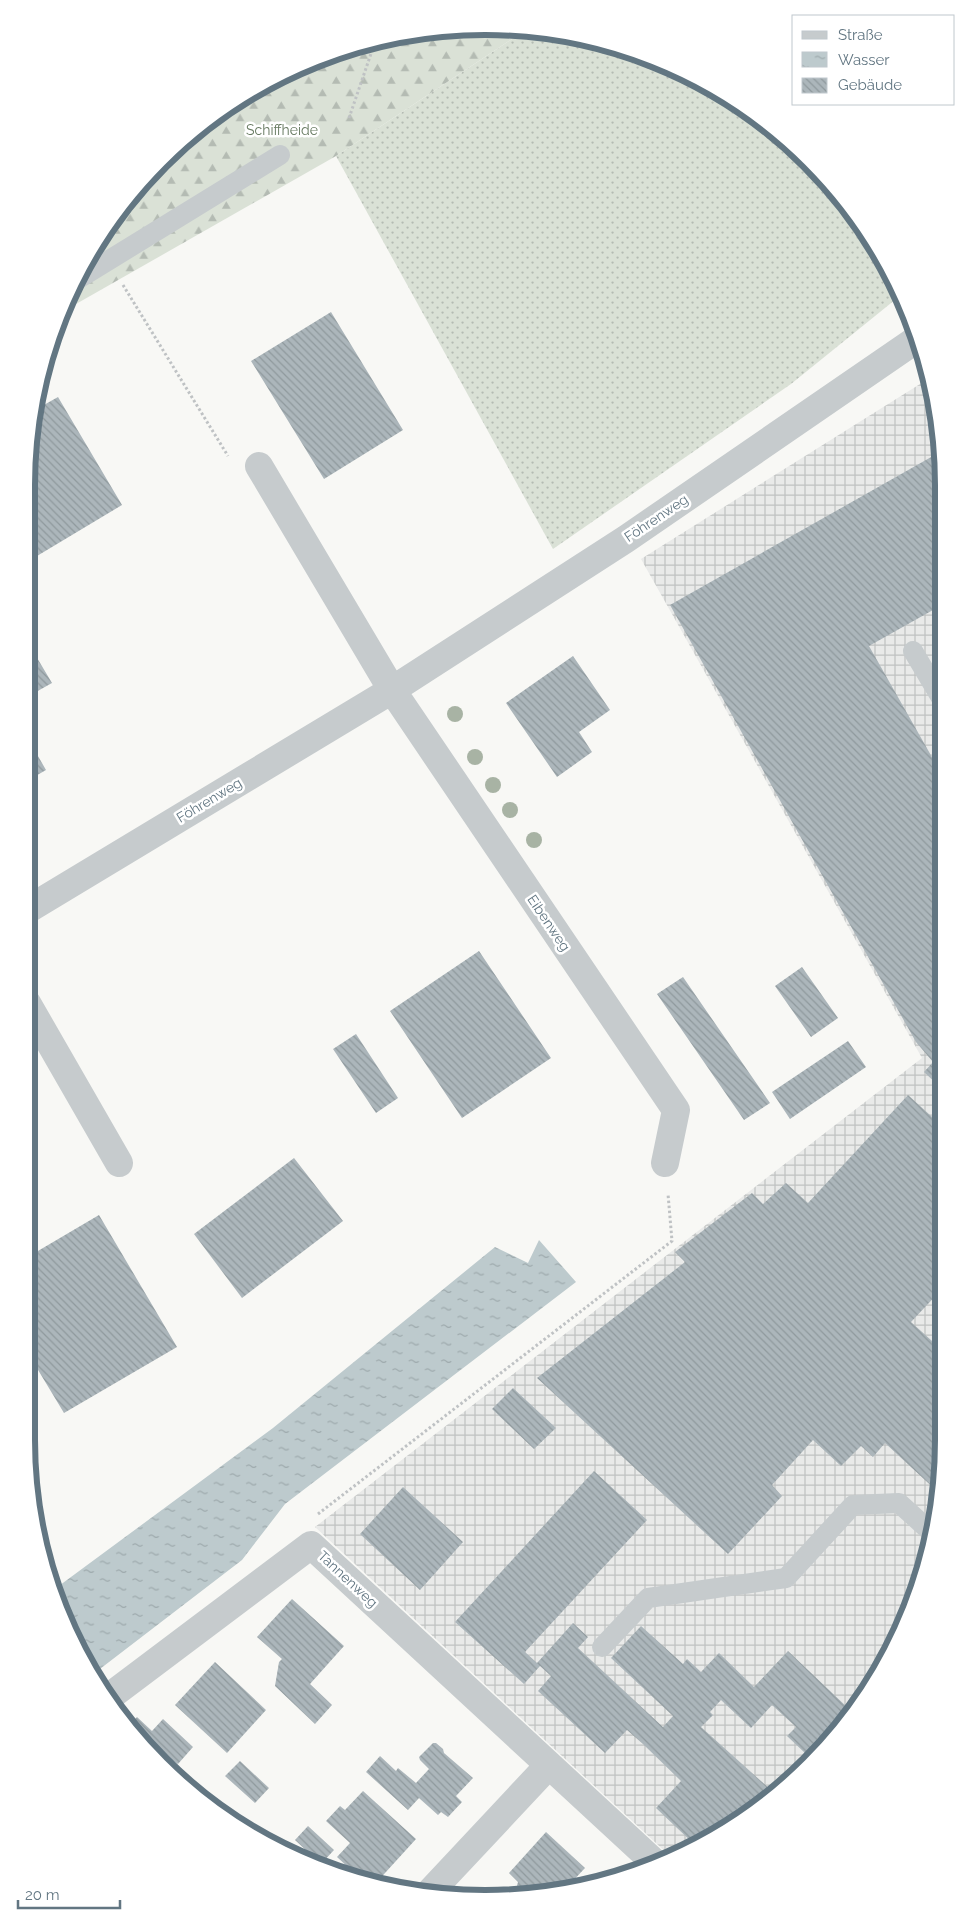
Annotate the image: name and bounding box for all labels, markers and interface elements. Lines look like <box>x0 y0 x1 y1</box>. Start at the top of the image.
legend <box>792 15 955 105</box>
text: Straße <box>838 26 883 44</box>
text: Wasser <box>838 51 890 69</box>
text: Gebäude <box>838 76 902 94</box>
park label: Schiffheide <box>246 122 318 138</box>
street label: Föhrenweg <box>621 491 691 545</box>
street label: Föhrenweg <box>174 774 244 826</box>
street label: Eibenweg <box>524 892 574 954</box>
street label: Tannenweg <box>315 1547 381 1611</box>
scale bar <box>18 1878 120 1910</box>
text: 20 m <box>25 1886 60 1904</box>

